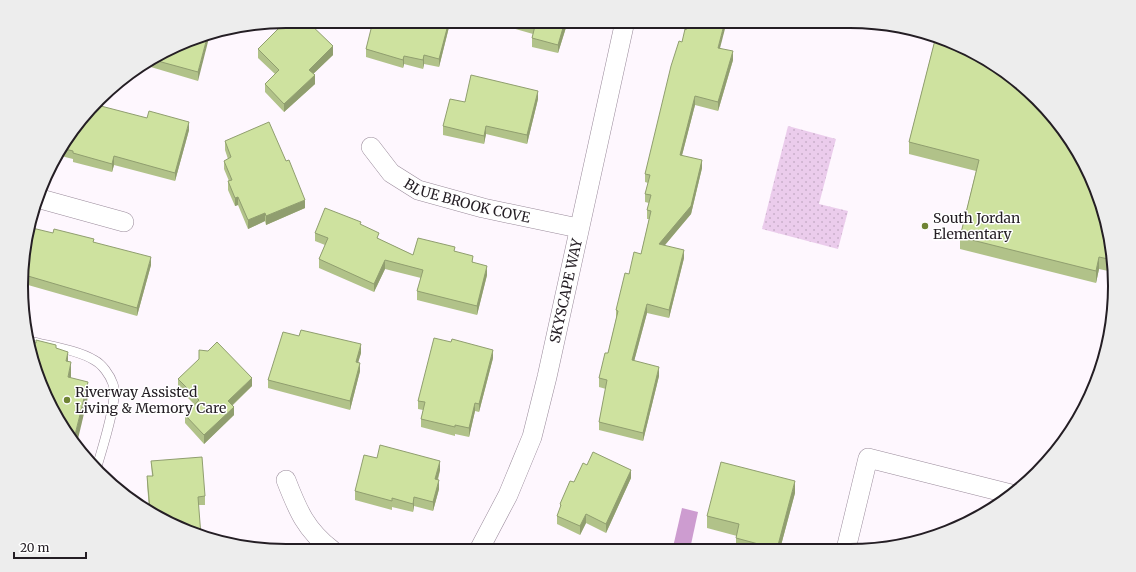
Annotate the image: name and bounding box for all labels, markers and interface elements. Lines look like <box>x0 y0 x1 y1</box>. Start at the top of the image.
street label: BLUE BROOK COVE <box>401 174 532 227</box>
place label: South Jordan Elementary <box>933 209 1020 243</box>
marker: South Jordan Elementary <box>920 221 930 231</box>
street label: SKYSCAPE WAY <box>546 236 586 345</box>
place label: Riverway Assisted Living & Memory Care <box>75 383 226 417</box>
marker: Riverway Assisted Living & Memory Care <box>62 395 72 405</box>
scale bar <box>14 534 86 560</box>
text: 20 m <box>20 540 49 555</box>

